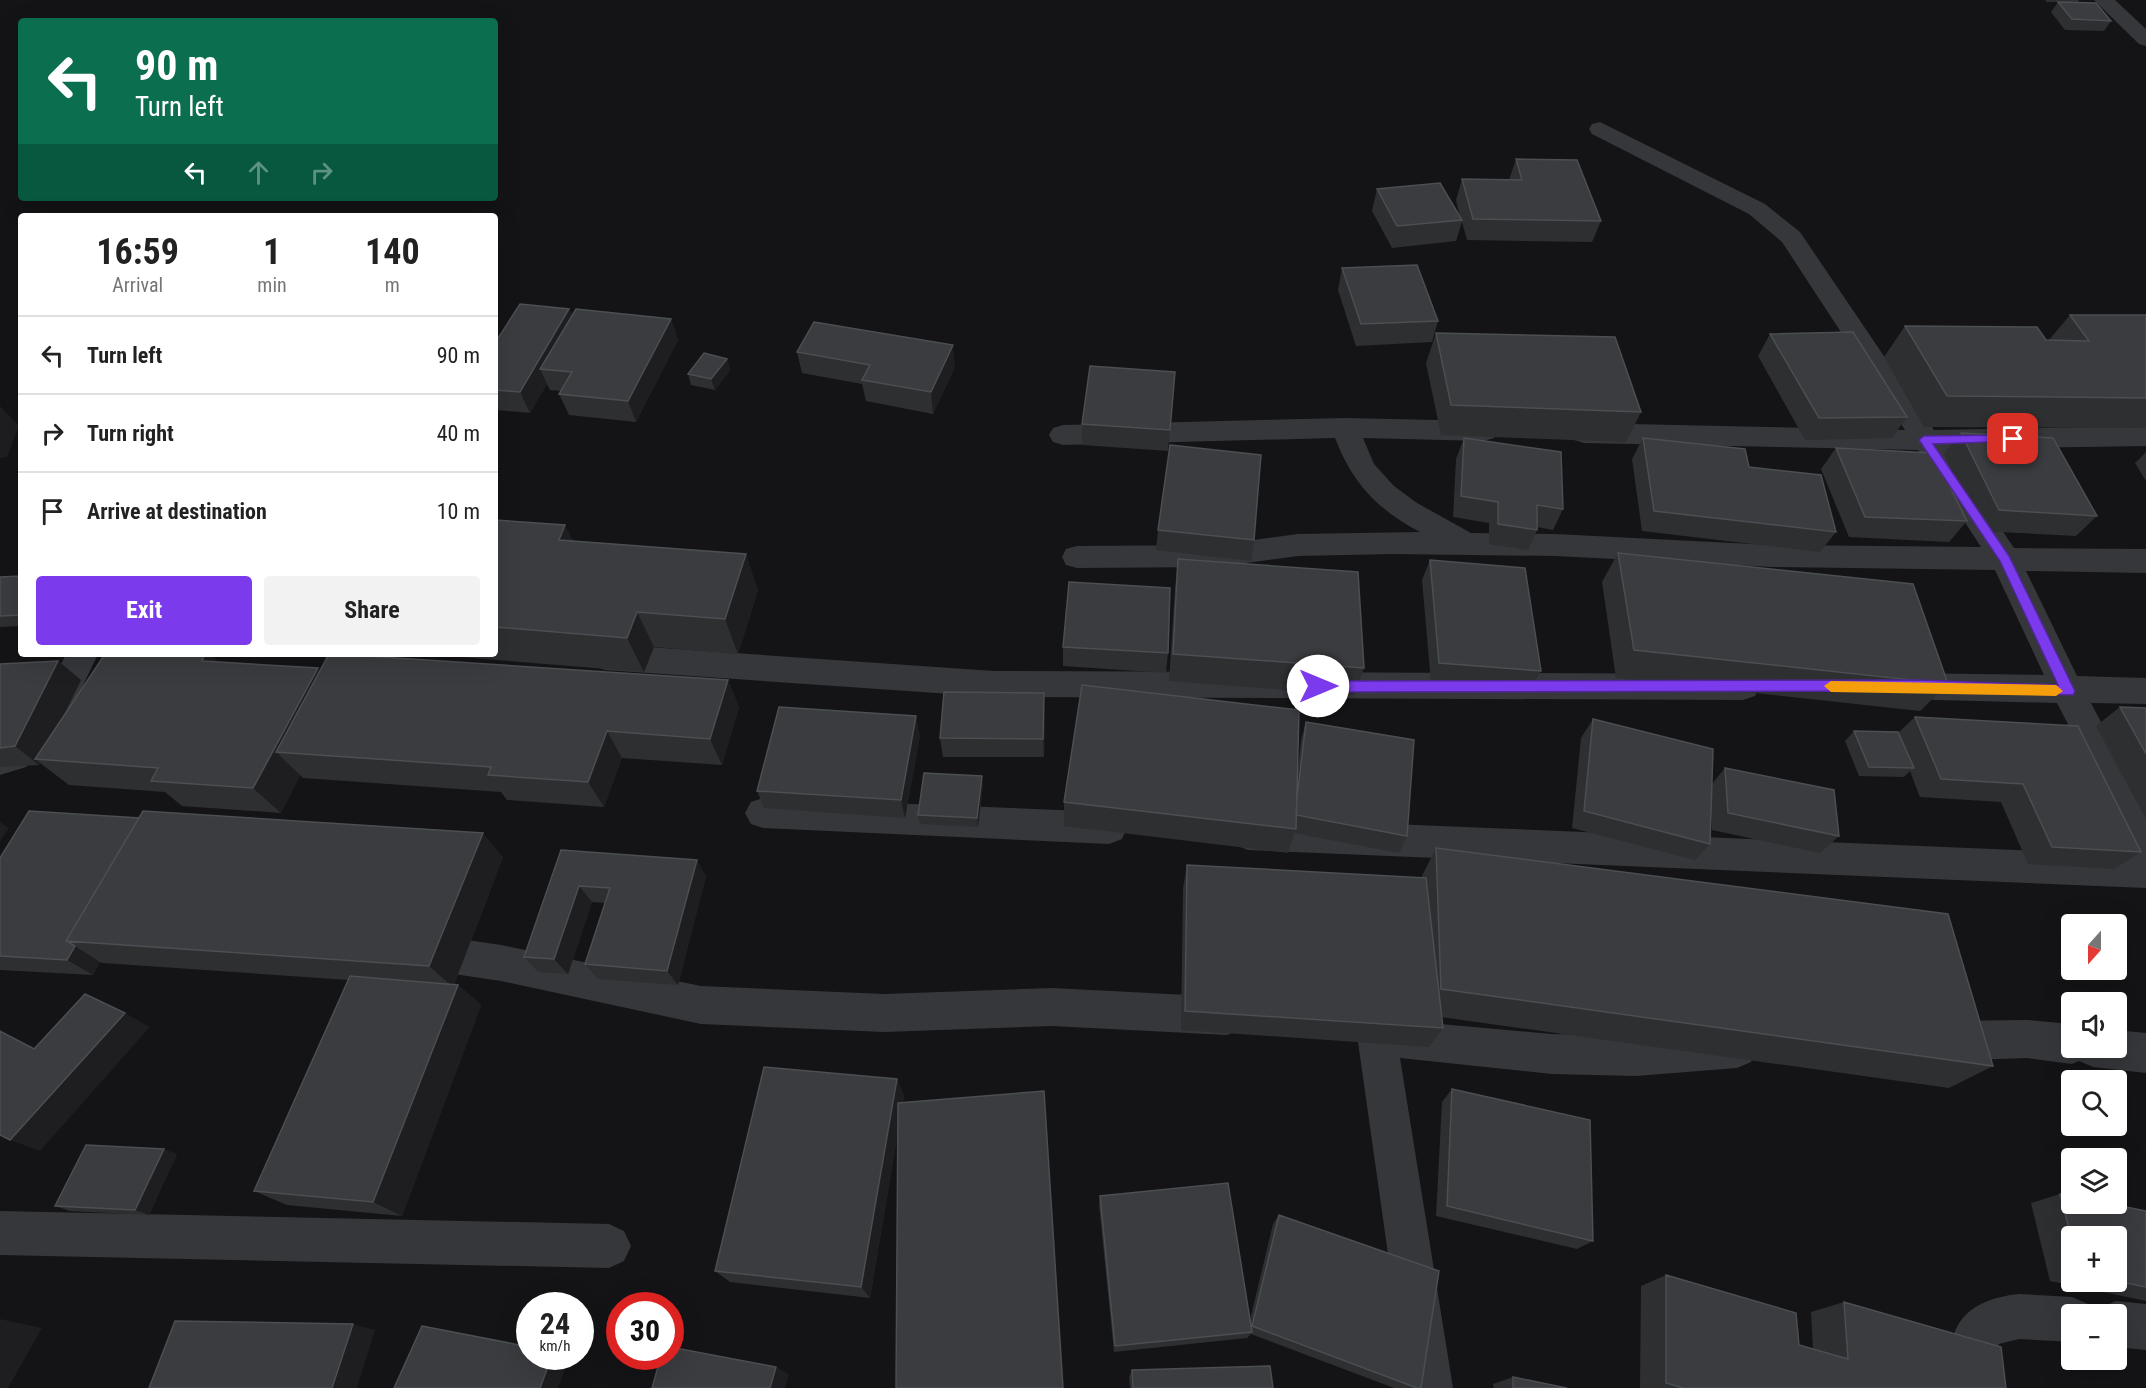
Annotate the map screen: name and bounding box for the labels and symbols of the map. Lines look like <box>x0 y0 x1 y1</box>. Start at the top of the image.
pin <box>1987 413 2038 464</box>
position arrow <box>1286 654 1350 718</box>
north arrow <box>2061 914 2127 980</box>
speed limit sign: 30 <box>606 1292 684 1370</box>

